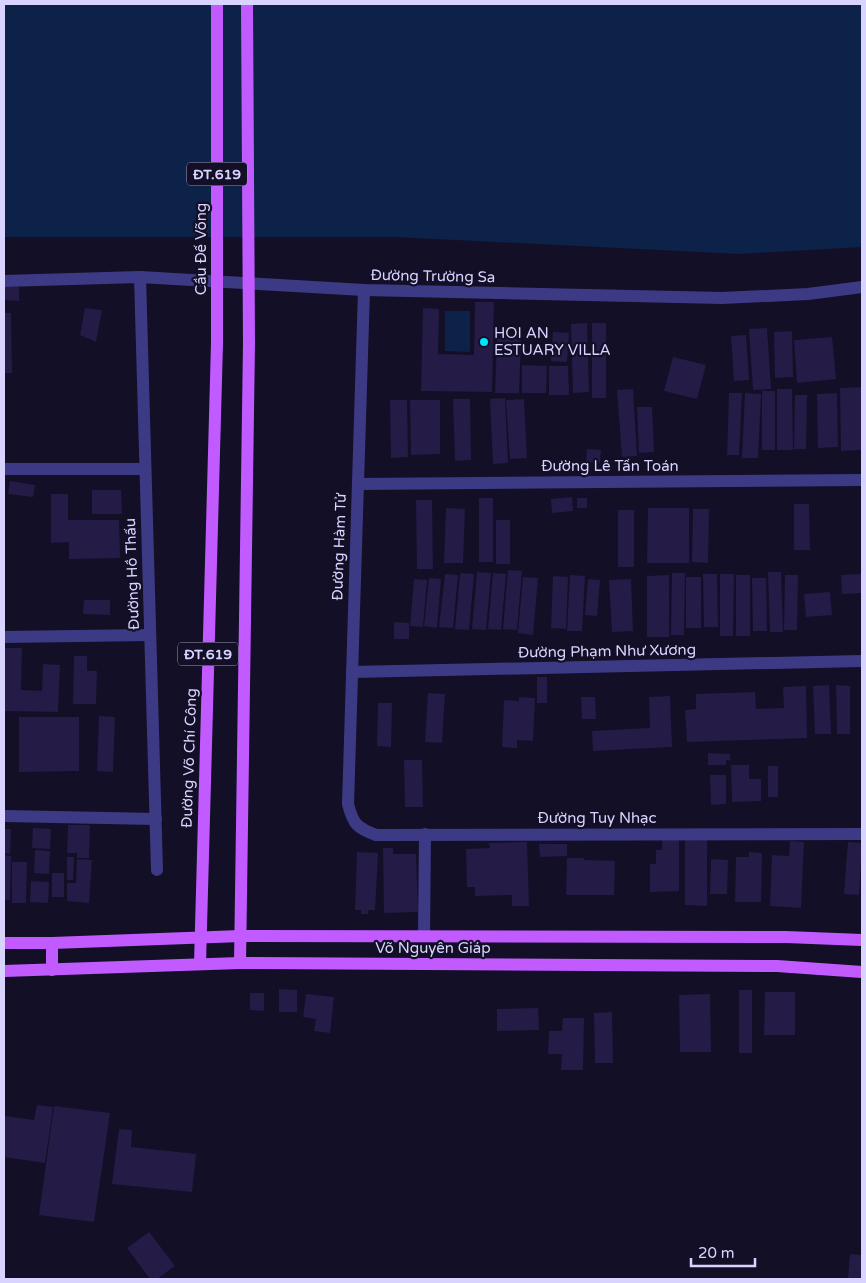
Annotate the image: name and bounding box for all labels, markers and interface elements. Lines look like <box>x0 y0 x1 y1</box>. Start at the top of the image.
road number: ĐT.619 <box>187 162 247 185</box>
street label: Cầu Đế Võng <box>192 203 210 295</box>
street label: Đường Trường Sa <box>371 266 495 286</box>
place label: HOI AN ESTUARY VILLA <box>494 324 611 359</box>
marker: HOI AN ESTUARY VILLA <box>478 336 490 348</box>
street label: Đường Lê Tấn Toán <box>541 457 679 475</box>
street label: Đường Hàm Tử <box>328 491 350 601</box>
street label: Đường Hồ Thấu <box>121 518 143 630</box>
street label: Đường Phạm Như Xương <box>518 640 696 662</box>
road number: ĐT.619 <box>178 642 238 666</box>
street label: Đường Võ Chí Công <box>178 688 200 828</box>
street label: Đường Tuy Nhạc <box>538 809 656 827</box>
street label: Võ Nguyên Giáp <box>375 939 491 957</box>
scale bar <box>691 1236 755 1268</box>
text: 20 m <box>698 1244 735 1262</box>

